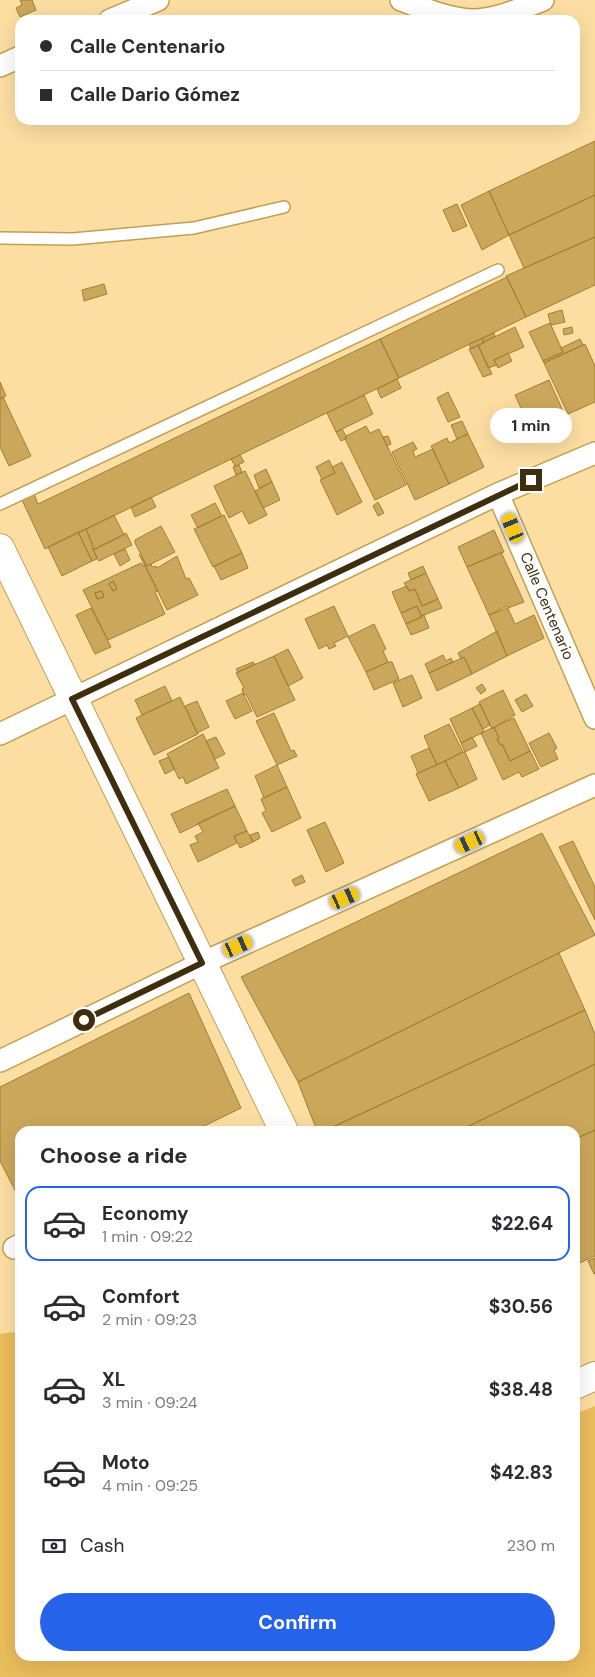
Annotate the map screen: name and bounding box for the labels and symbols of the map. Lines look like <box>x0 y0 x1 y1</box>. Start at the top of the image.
callout: 1 min <box>490 408 572 442</box>
route end <box>520 469 542 491</box>
car <box>500 511 525 545</box>
street label: Calle Centenario <box>515 549 579 663</box>
car <box>453 829 486 855</box>
car <box>328 885 361 911</box>
car <box>221 933 254 959</box>
route start <box>73 1009 95 1031</box>

